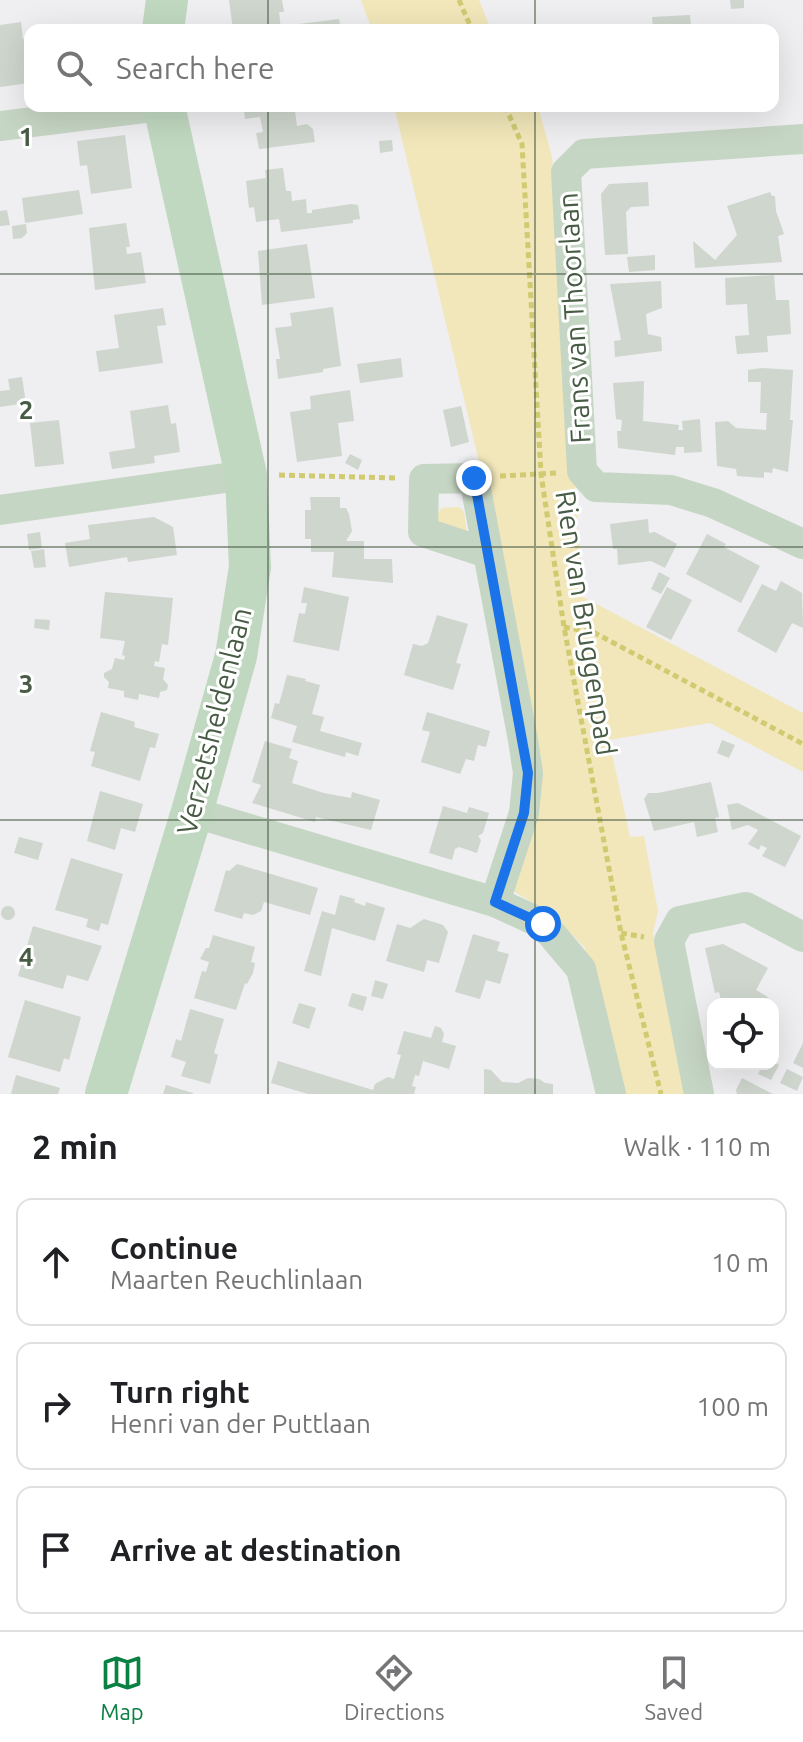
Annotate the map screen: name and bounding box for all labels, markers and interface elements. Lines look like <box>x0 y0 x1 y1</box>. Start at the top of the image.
search box <box>24 24 779 112</box>
icon: search <box>52 46 96 90</box>
text: Search here <box>116 51 275 85</box>
text: 1 <box>19 122 33 151</box>
street label: Frans van Thoorlaan <box>551 192 596 444</box>
text: 2 <box>19 395 33 424</box>
route end <box>456 460 492 496</box>
street label: Rien van Bruggenpad <box>550 488 623 758</box>
street label: Verzetsheldenlaan <box>170 604 257 838</box>
text: 3 <box>19 669 33 698</box>
route start <box>525 906 561 942</box>
text: 4 <box>19 942 33 971</box>
map controls <box>707 998 779 1070</box>
button: locate <box>707 998 779 1070</box>
text: 2 min <box>32 1127 118 1165</box>
text: Walk · 110 m <box>623 1132 771 1161</box>
text: Continue <box>110 1231 238 1265</box>
icon: ahead <box>34 1240 78 1284</box>
text: 10 m <box>711 1248 769 1277</box>
text: Maarten Reuchlinlaan <box>110 1265 363 1294</box>
text: Turn right <box>110 1375 250 1409</box>
icon: right <box>34 1384 78 1428</box>
text: 100 m <box>697 1392 769 1421</box>
text: Henri van der Puttlaan <box>110 1409 371 1438</box>
icon: arrive <box>34 1528 78 1572</box>
text: Arrive at destination <box>110 1533 402 1567</box>
tab: Map <box>100 1651 144 1724</box>
tab: Directions <box>344 1651 445 1724</box>
tab: Saved <box>644 1651 703 1724</box>

